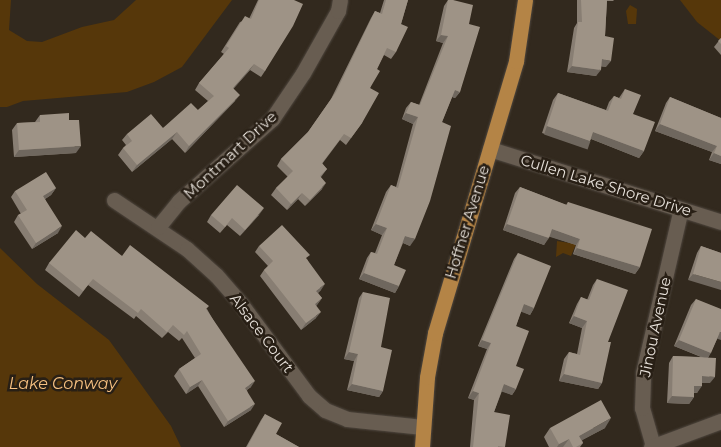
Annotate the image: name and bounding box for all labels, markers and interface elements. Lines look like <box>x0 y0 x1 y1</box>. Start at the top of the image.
street label: Montmart Drive <box>180 107 280 203</box>
street label: Cullen Lake Shore Drive <box>518 150 694 220</box>
street label: Hoffner Avenue <box>441 163 493 281</box>
street label: Jinou Avenue <box>636 275 674 379</box>
street label: Alsace Court <box>226 290 298 376</box>
water label: Lake Conway <box>9 374 117 394</box>

